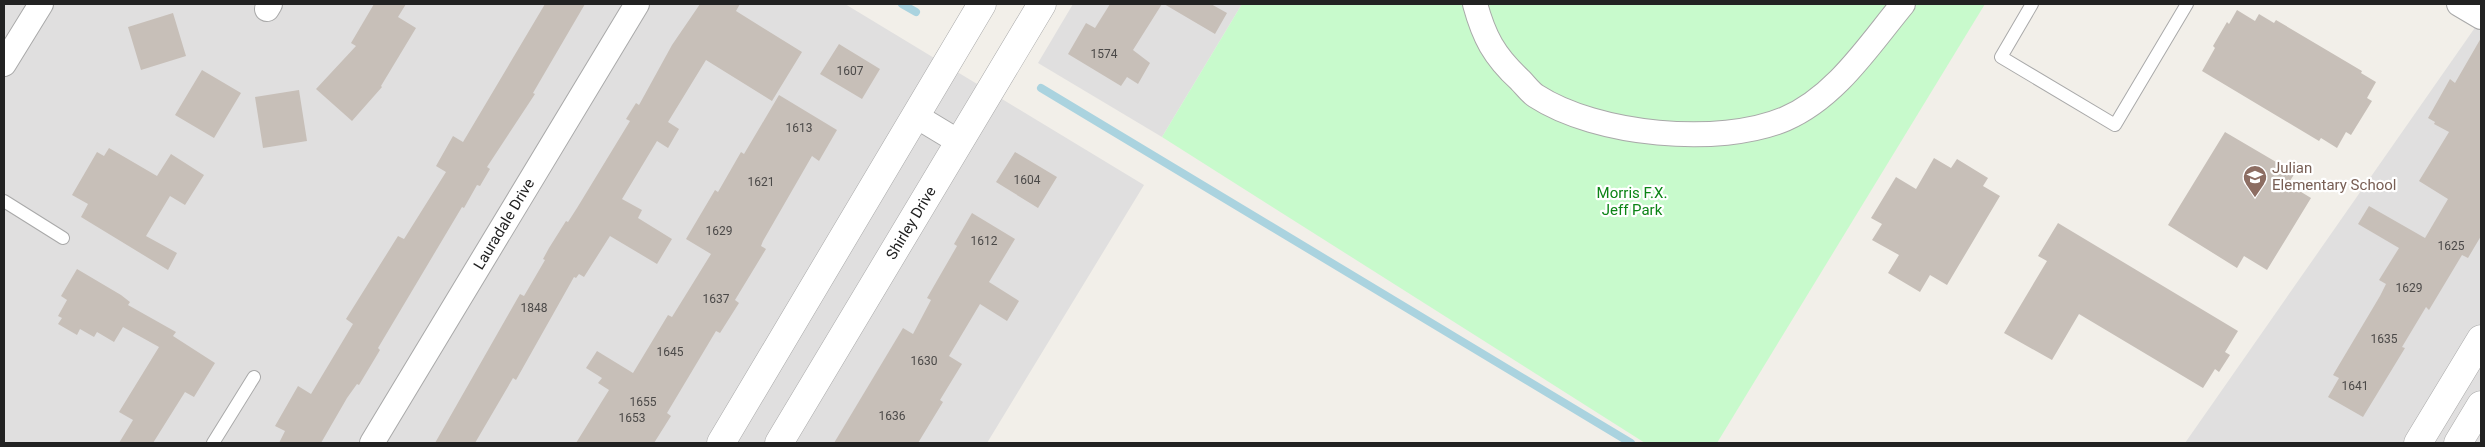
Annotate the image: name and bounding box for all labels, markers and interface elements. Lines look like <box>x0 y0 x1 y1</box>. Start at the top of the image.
house number: 1574 <box>1091 47 1118 61</box>
house number: 1607 <box>837 64 864 78</box>
house number: 1613 <box>786 121 812 135</box>
place label: Julian Elementary School <box>2272 159 2396 194</box>
school or university icon: Julian Elementary School <box>2242 164 2268 198</box>
house number: 1604 <box>1014 173 1041 187</box>
street label: Lauradale Drive <box>470 175 538 273</box>
house number: 1621 <box>748 175 774 189</box>
street label: Shirley Drive <box>882 183 940 263</box>
park label: Morris F.X. Jeff Park <box>1597 184 1667 219</box>
house number: 1629 <box>706 224 732 238</box>
house number: 1612 <box>971 234 998 248</box>
house number: 1625 <box>2438 239 2465 253</box>
house number: 1629 <box>2396 281 2422 295</box>
house number: 1637 <box>703 292 730 306</box>
house number: 1848 <box>521 301 548 315</box>
house number: 1635 <box>2371 332 2398 346</box>
house number: 1645 <box>657 345 684 359</box>
house number: 1630 <box>911 354 938 368</box>
house number: 1641 <box>2342 379 2368 393</box>
house number: 1655 <box>630 395 657 409</box>
house number: 1636 <box>879 409 906 423</box>
house number: 1653 <box>619 411 645 425</box>

